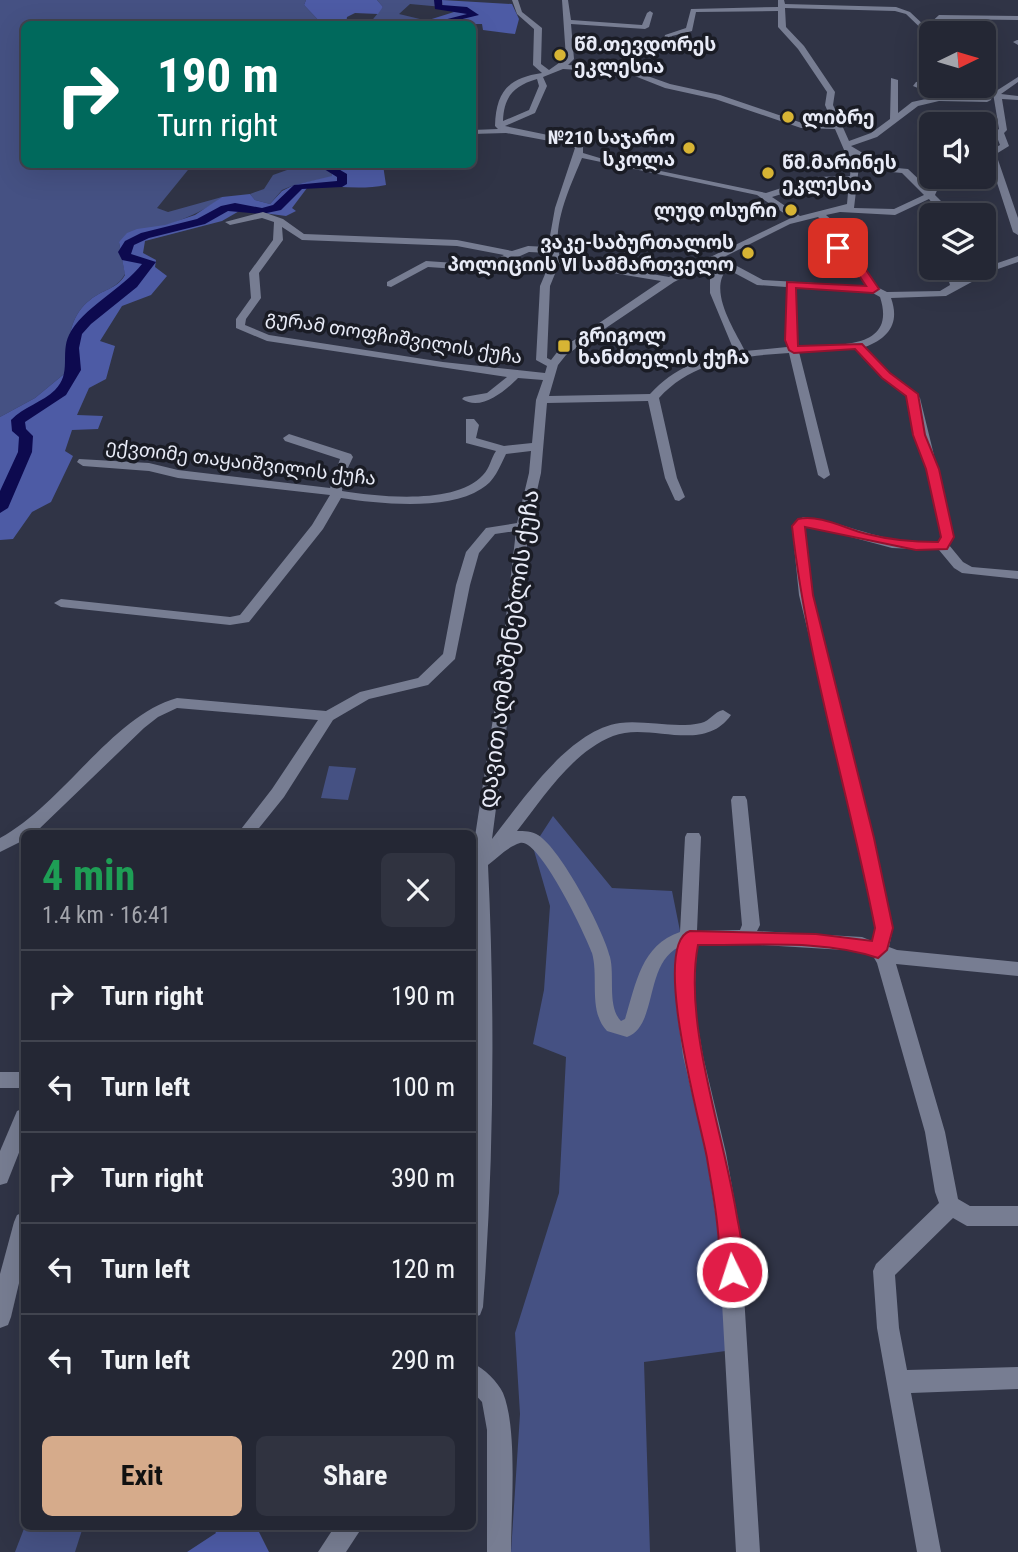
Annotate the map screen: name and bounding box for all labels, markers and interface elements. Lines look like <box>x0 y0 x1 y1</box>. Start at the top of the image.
north arrow <box>919 21 996 98</box>
map controls <box>919 21 996 280</box>
place label: წმ.თევდორეს ეკლესია <box>574 33 716 78</box>
text: 190 m <box>157 47 279 104</box>
marker: წმ.თევდორეს ეკლესია <box>552 47 568 63</box>
icon: right <box>42 49 133 140</box>
text: Turn right <box>157 106 278 144</box>
place label: ლიბრე <box>802 106 875 129</box>
marker: ლიბრე <box>780 109 796 125</box>
button: sound <box>919 112 996 189</box>
place label: №210 საჯარო სკოლა <box>548 126 675 171</box>
marker: №210 საჯარო სკოლა <box>681 140 697 156</box>
place label: წმ.მარინეს ეკლესია <box>782 151 897 196</box>
marker: წმ.მარინეს ეკლესია <box>760 165 776 181</box>
place label: ლუდ ოსური <box>654 199 777 223</box>
marker: ლუდ ოსური <box>783 202 799 218</box>
button: layers <box>919 203 996 280</box>
pin <box>808 218 868 278</box>
icon: arrive <box>819 229 857 267</box>
place label: ვაკე-საბურთალოს პოლიციის VI სამმართველო <box>447 231 734 276</box>
marker: ვაკე-საბურთალოს პოლიციის VI სამმართველო <box>740 245 756 261</box>
street label: გურამ თოფჩიშვილის ქუჩა <box>264 305 524 370</box>
place label: გრიგოლ ხანძთელის ქუჩა <box>578 324 749 369</box>
marker: გრიგოლ ხანძთელის ქუჩა <box>556 338 572 354</box>
street label: ექვთიმე თაყაიშვილის ქუჩა <box>104 434 377 491</box>
street label: დავით აღმაშენებლის ქუჩა <box>473 488 545 810</box>
text: 4 min <box>42 851 135 900</box>
button: close <box>381 853 455 927</box>
text: 1.4 km · 16:41 <box>42 902 171 929</box>
icon: right <box>42 977 80 1015</box>
text: Turn right <box>101 981 203 1011</box>
text: 190 m <box>391 981 455 1011</box>
icon: left <box>42 1068 80 1106</box>
text: Turn left <box>101 1072 190 1102</box>
text: 100 m <box>391 1072 455 1102</box>
icon: right <box>42 1159 80 1197</box>
text: Turn right <box>101 1163 203 1193</box>
text: 390 m <box>391 1163 455 1193</box>
position arrow <box>695 1235 769 1309</box>
icon: left <box>42 1250 80 1288</box>
text: Turn left <box>101 1254 190 1284</box>
text: 120 m <box>391 1254 455 1284</box>
icon: left <box>42 1341 80 1379</box>
text: Turn left <box>101 1345 190 1375</box>
text: 290 m <box>391 1345 455 1375</box>
button: Exit <box>42 1436 242 1516</box>
button: Share <box>256 1436 455 1516</box>

